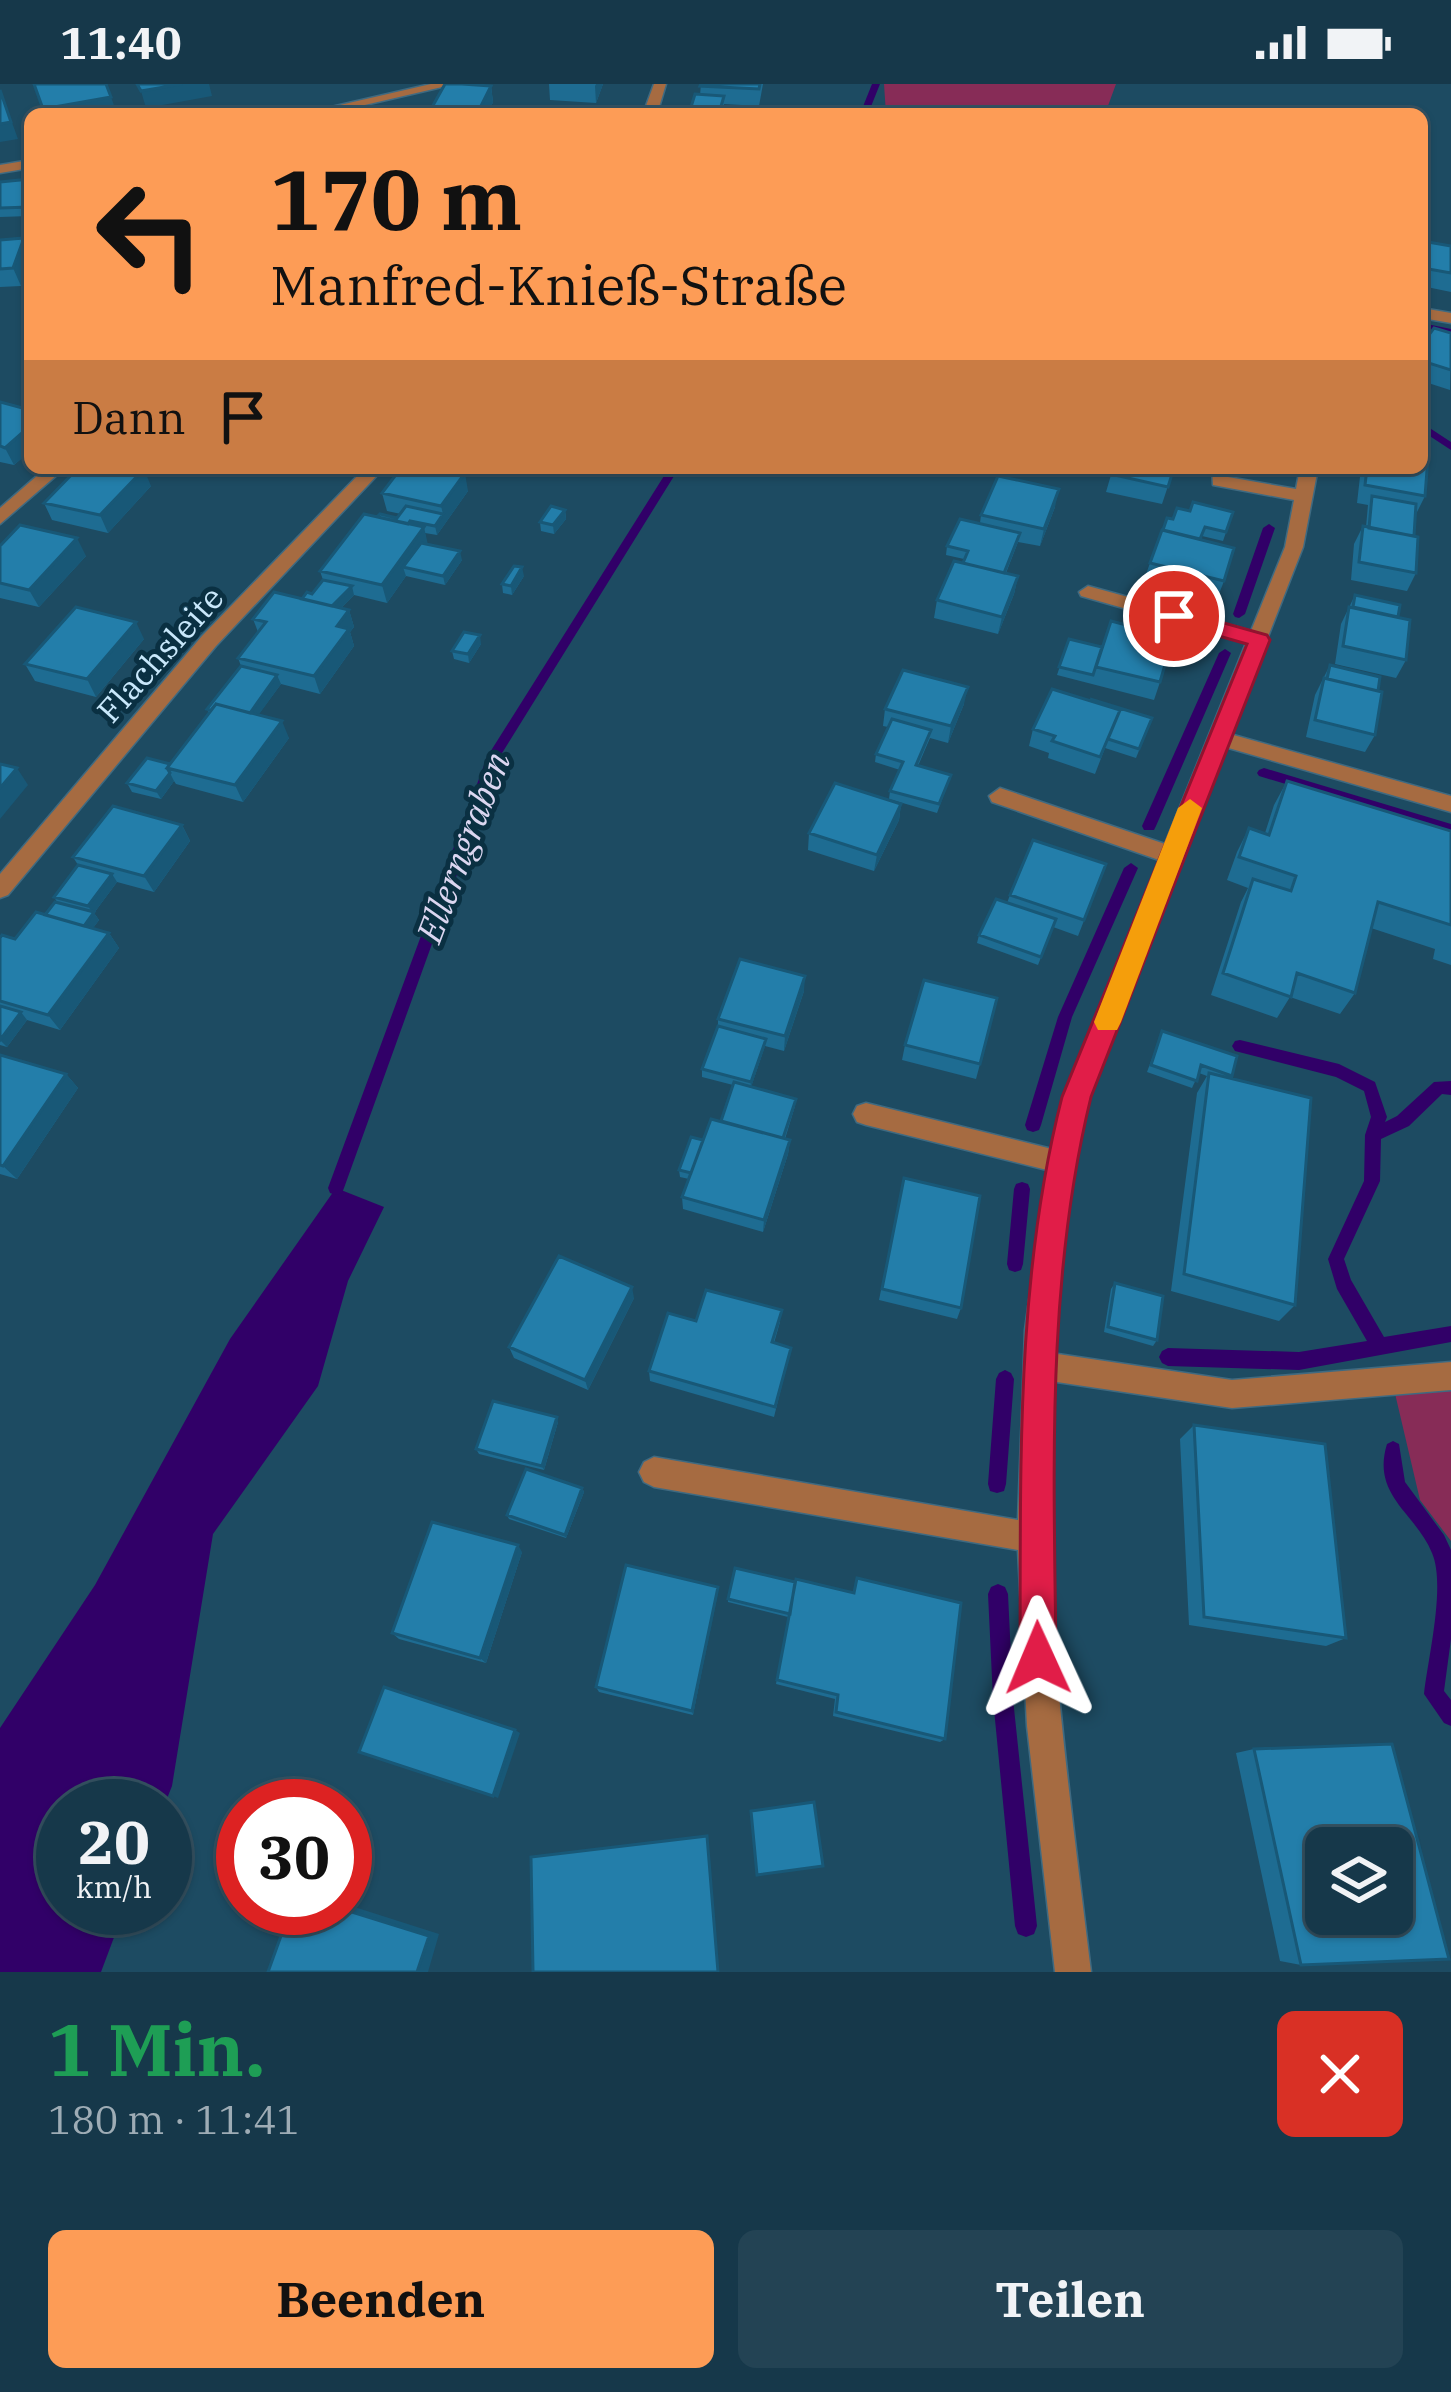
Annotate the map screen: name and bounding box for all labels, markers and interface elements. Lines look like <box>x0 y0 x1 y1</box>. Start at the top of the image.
text: 11:40 <box>60 13 182 71</box>
text: 170 m <box>270 144 522 253</box>
icon: left <box>72 156 228 312</box>
text: Manfred-Knieß-Straße <box>270 250 847 320</box>
icon: arrive <box>210 384 276 450</box>
text: Dann <box>72 388 186 446</box>
pin <box>1123 565 1225 667</box>
street label: Flachsleite <box>87 576 232 731</box>
icon: arrive <box>1141 583 1207 649</box>
water label: Ellerngraben <box>404 744 521 950</box>
position arrow <box>975 1595 1101 1721</box>
speed limit sign: 30 <box>216 1779 372 1935</box>
text: 20 <box>78 1802 150 1881</box>
map controls <box>1305 1827 1413 1935</box>
button: layers <box>1305 1827 1413 1935</box>
text: km/h <box>76 1867 152 1906</box>
text: 1 Min. <box>48 2002 265 2096</box>
button: close <box>1277 2011 1403 2137</box>
text: 180 m · 11:41 <box>48 2094 300 2145</box>
button: Beenden <box>48 2230 714 2368</box>
button: Teilen <box>738 2230 1403 2368</box>

